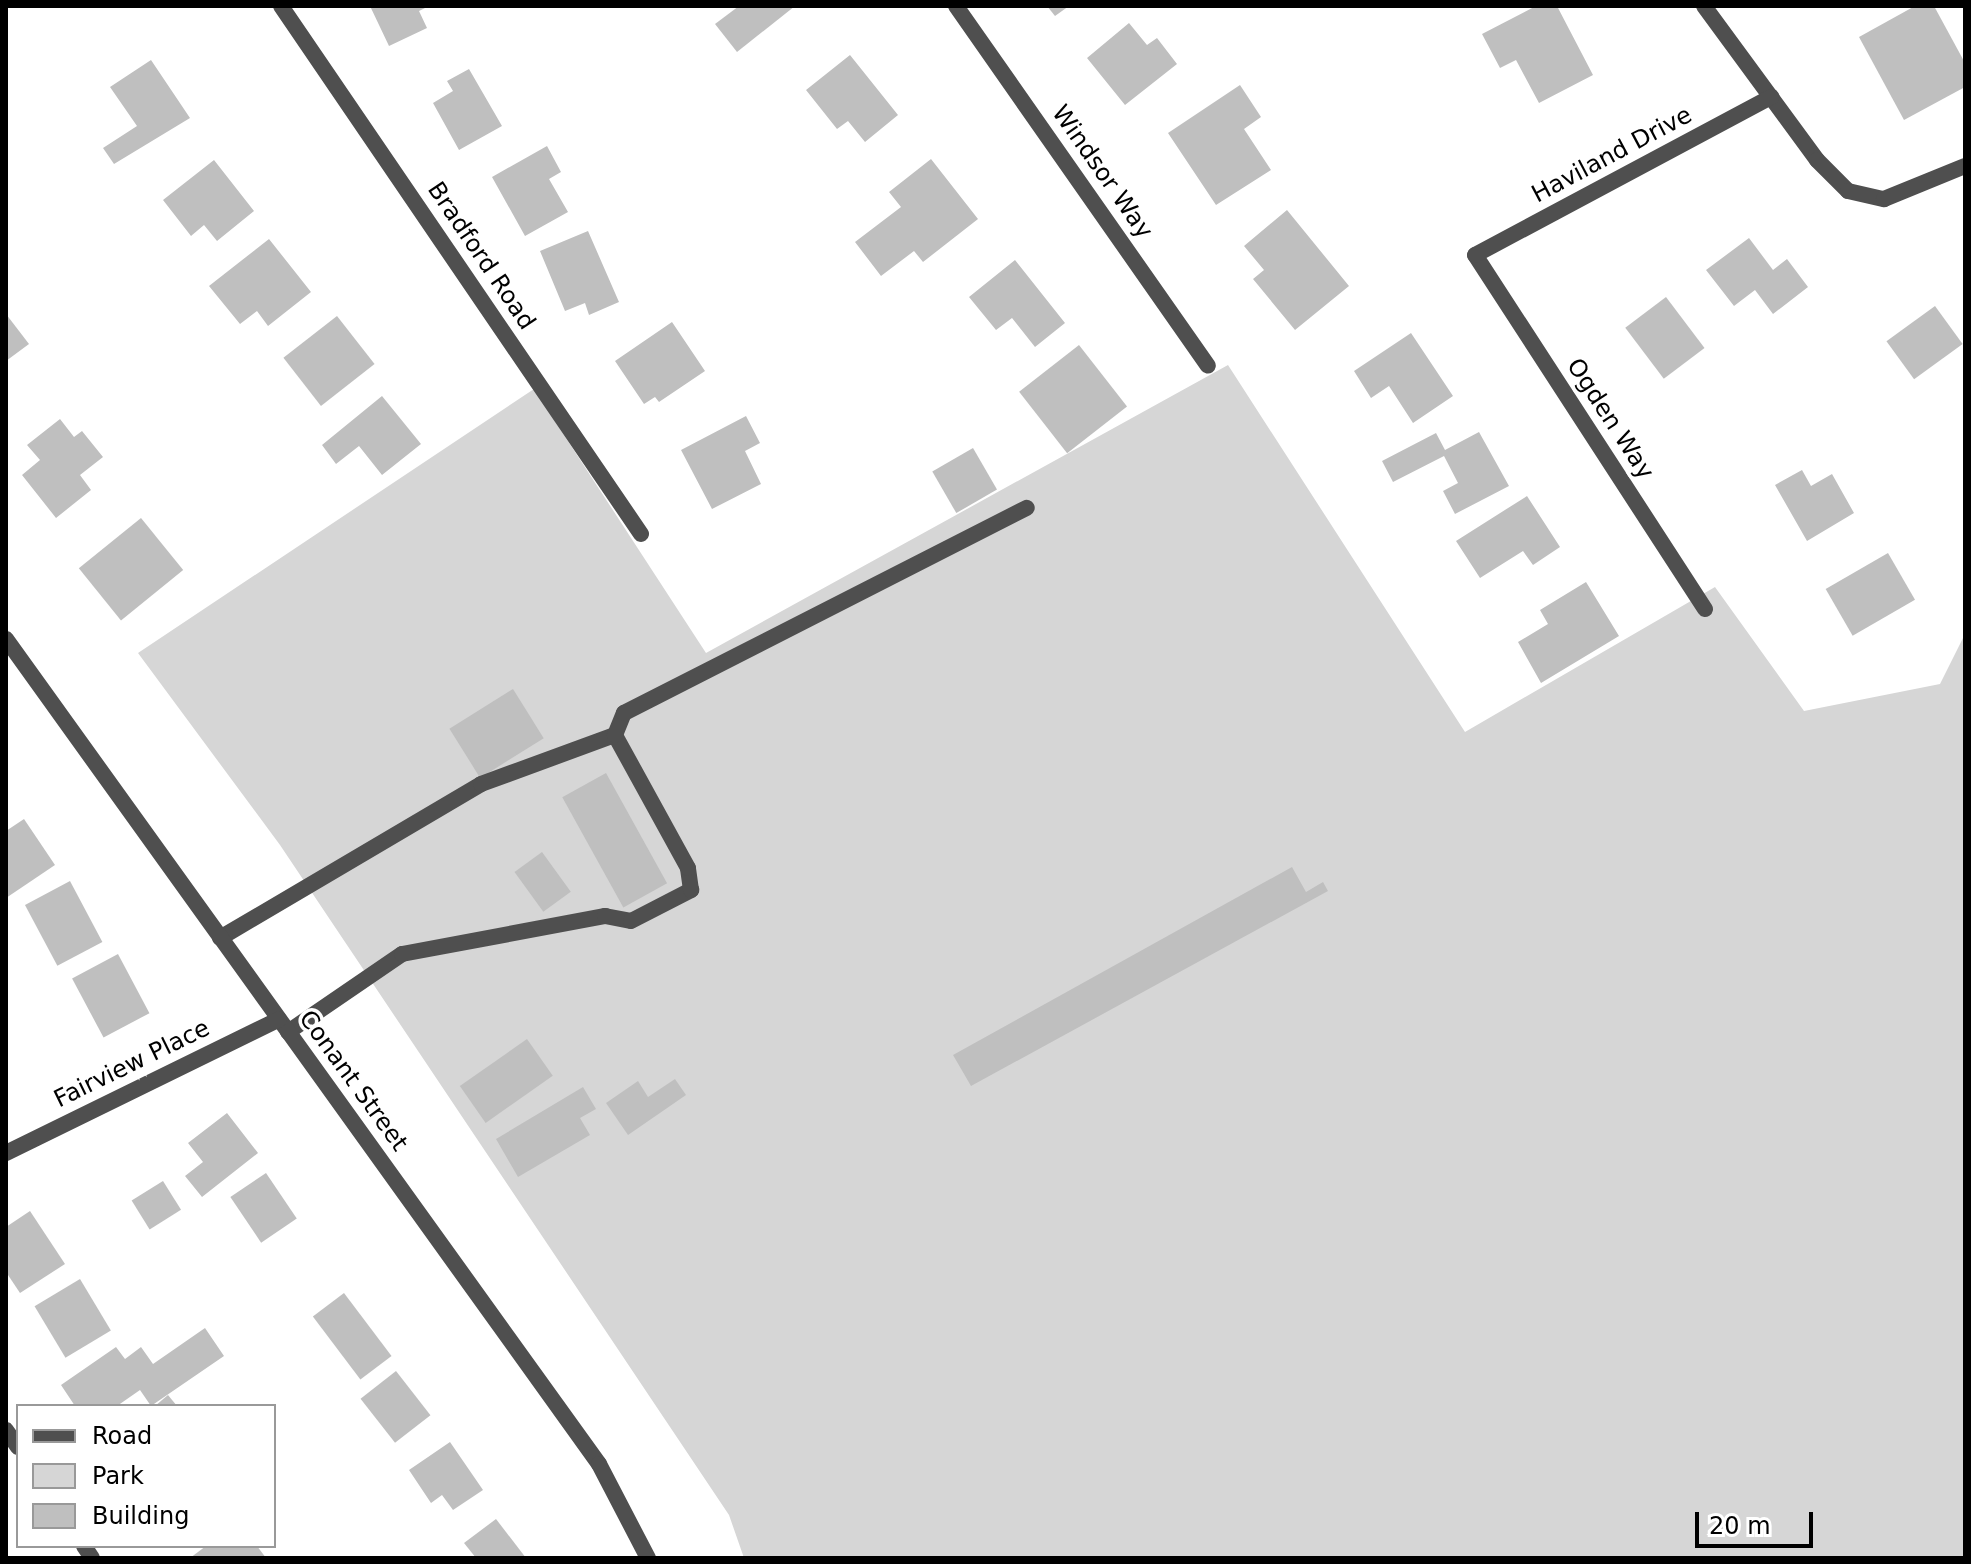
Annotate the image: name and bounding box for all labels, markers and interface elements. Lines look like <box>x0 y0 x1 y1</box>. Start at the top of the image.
street label: Windsor Way <box>1045 100 1159 244</box>
street label: Haviland Drive <box>1527 101 1697 209</box>
street label: Bradford Road <box>421 177 541 335</box>
street label: Ogden Way <box>1560 353 1660 485</box>
street label: Conant Street <box>292 1005 414 1157</box>
street label: Fairview Place <box>49 1014 215 1114</box>
legend <box>16 1404 276 1548</box>
text: Road <box>92 1422 152 1450</box>
text: Park <box>92 1462 144 1490</box>
scale bar <box>1699 1496 1817 1546</box>
text: Building <box>92 1502 189 1530</box>
text: 20 m <box>1709 1512 1771 1540</box>

